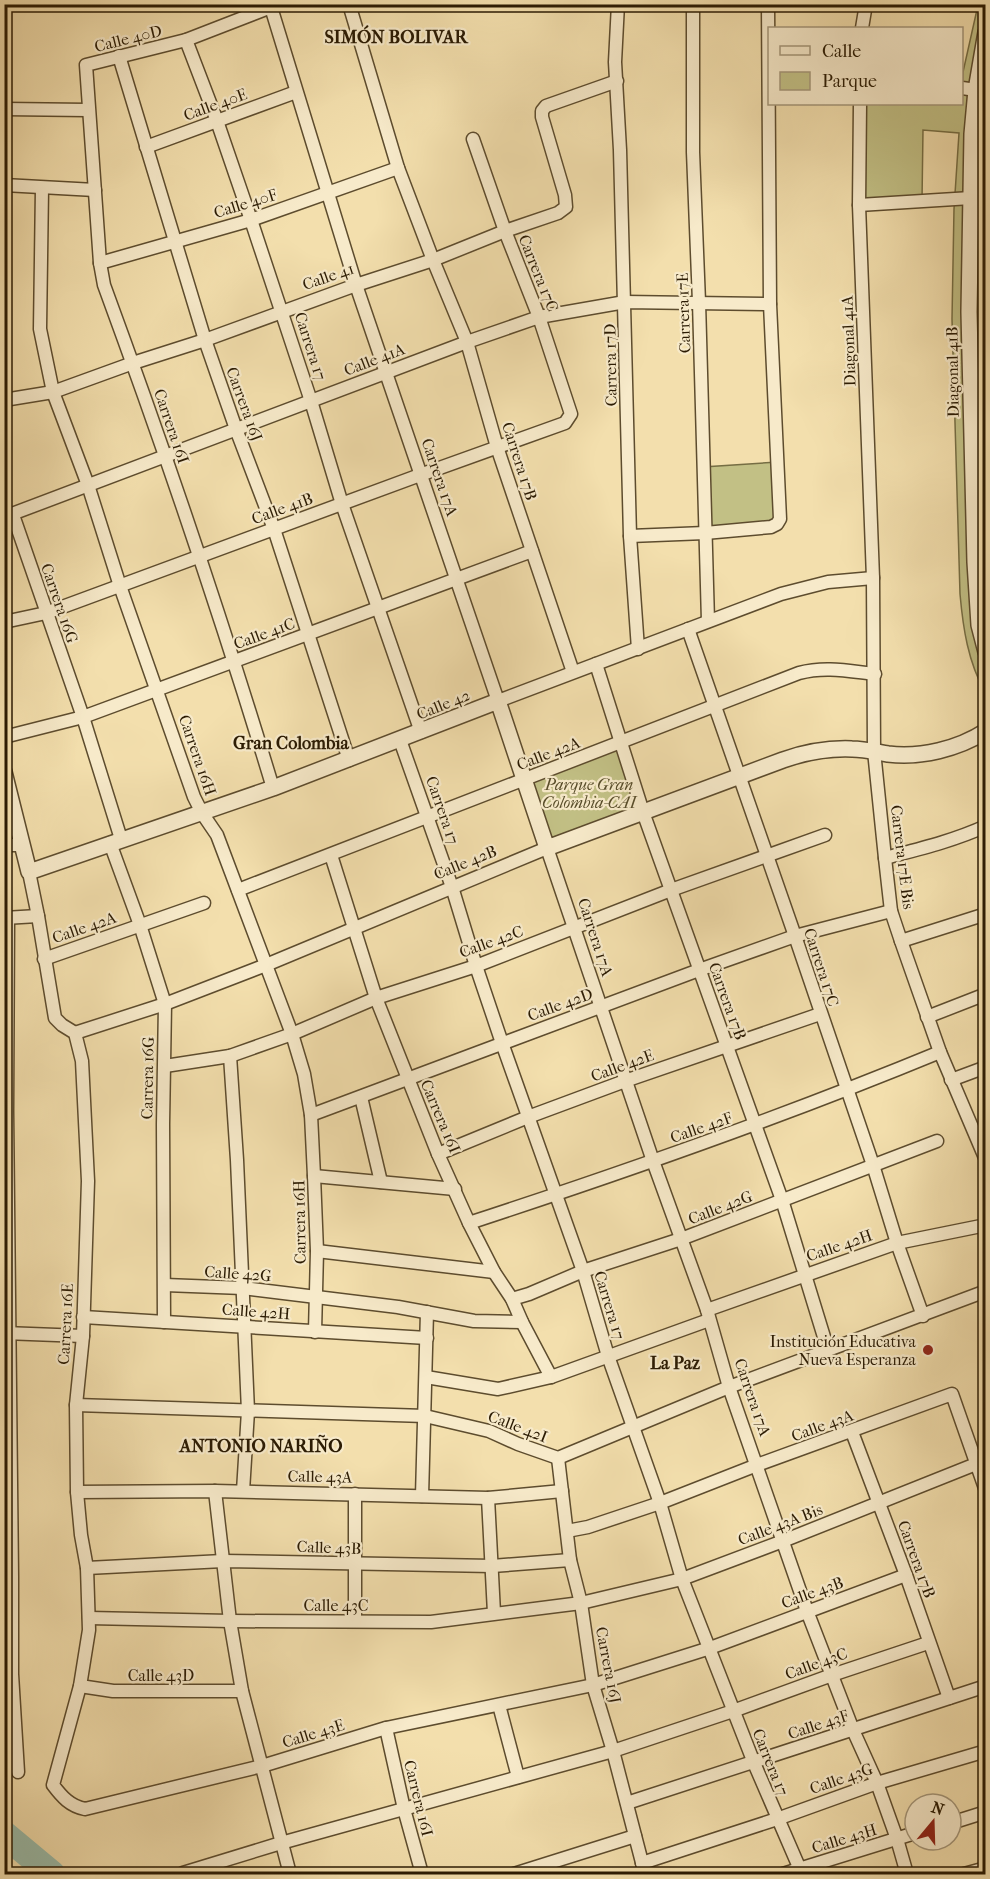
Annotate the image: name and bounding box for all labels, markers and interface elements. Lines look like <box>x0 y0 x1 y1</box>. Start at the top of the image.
street label: Calle 40D <box>92 21 164 56</box>
district label: SIMÓN BOLIVAR <box>324 25 469 48</box>
legend <box>768 27 963 105</box>
text: Calle <box>822 41 861 62</box>
text: Parque <box>822 71 877 92</box>
street label: Calle 40E <box>181 84 250 125</box>
street label: Calle 40F <box>211 185 279 222</box>
street label: Carrera 17C <box>514 232 563 314</box>
street label: Calle 41 <box>300 259 357 294</box>
street label: Carrera 17E <box>673 272 694 354</box>
street label: Diagonal 41A <box>837 295 860 387</box>
street label: Carrera 17 <box>291 310 331 383</box>
street label: Carrera 17D <box>600 323 621 407</box>
street label: Diagonal 41B <box>942 326 963 418</box>
street label: Calle 41A <box>341 339 408 380</box>
street label: Carrera 16J <box>222 364 267 444</box>
street label: Carrera 16I <box>150 386 193 466</box>
street label: Carrera 17B <box>498 420 541 503</box>
street label: Carrera 17A <box>417 436 462 519</box>
street label: Calle 41B <box>249 489 315 528</box>
street label: Carrera 16G <box>37 561 82 645</box>
street label: Calle 41C <box>231 614 298 653</box>
street label: Calle 42 <box>414 685 473 724</box>
street label: Carrera 16H <box>175 712 220 798</box>
street label: Calle 42A <box>514 732 583 774</box>
district label: Gran Colombia <box>233 733 350 754</box>
street label: Carrera 17 <box>422 774 463 847</box>
park label: Parque Gran Colombia-CAI <box>542 775 638 812</box>
street label: Carrera 17E Bis <box>887 804 918 910</box>
street label: Calle 42B <box>431 841 499 884</box>
street label: Carrera 17A <box>574 896 617 979</box>
street label: Calle 42A <box>50 907 119 947</box>
street label: Calle 42C <box>457 921 526 962</box>
street label: Carrera 17C <box>800 925 843 1009</box>
street label: Carrera 17B <box>705 960 750 1043</box>
street label: Calle 42D <box>525 984 595 1025</box>
street label: Carrera 16G <box>137 1036 158 1120</box>
street label: Calle 42E <box>588 1045 657 1086</box>
street label: Carrera 16I <box>417 1077 464 1156</box>
street label: Calle 42F <box>668 1108 735 1147</box>
street label: Carrera 16H <box>289 1179 310 1264</box>
street label: Calle 42G <box>685 1187 755 1228</box>
street label: Calle 42H <box>804 1225 875 1266</box>
street label: Calle 42G <box>204 1262 272 1285</box>
street label: Carrera 17 <box>590 1269 629 1342</box>
street label: Carrera 16E <box>54 1283 77 1365</box>
street label: Calle 42H <box>221 1300 291 1323</box>
place label: Institución Educativa Nueva Esperanza <box>770 1332 917 1369</box>
marker: Institución Educativa Nueva Esperanza <box>921 1343 935 1357</box>
district label: La Paz <box>650 1353 700 1374</box>
street label: Carrera 17A <box>730 1356 775 1439</box>
street label: Calle 43A <box>789 1405 856 1445</box>
street label: Calle 42I <box>485 1406 550 1446</box>
district label: ANTONIO NARIÑO <box>179 1434 342 1457</box>
street label: Calle 43A <box>288 1466 353 1487</box>
street label: Calle 43A Bis <box>735 1500 825 1549</box>
street label: Carrera 17B <box>894 1518 939 1601</box>
street label: Calle 43B <box>296 1537 362 1558</box>
street label: Calle 43B <box>779 1572 846 1612</box>
street label: Calle 43C <box>303 1596 369 1615</box>
street label: Carrera 16J <box>592 1625 625 1705</box>
street label: Calle 43C <box>782 1643 850 1684</box>
street label: Calle 43D <box>128 1666 194 1685</box>
street label: Calle 43F <box>785 1706 851 1743</box>
street label: Calle 43E <box>280 1715 347 1752</box>
street label: Carrera 17 <box>748 1726 793 1799</box>
street label: Carrera 16I <box>400 1758 437 1838</box>
street label: Calle 43G <box>807 1759 875 1798</box>
north arrow <box>903 1792 963 1852</box>
text: N <box>929 1797 947 1820</box>
street label: Calle 43H <box>809 1820 879 1857</box>

